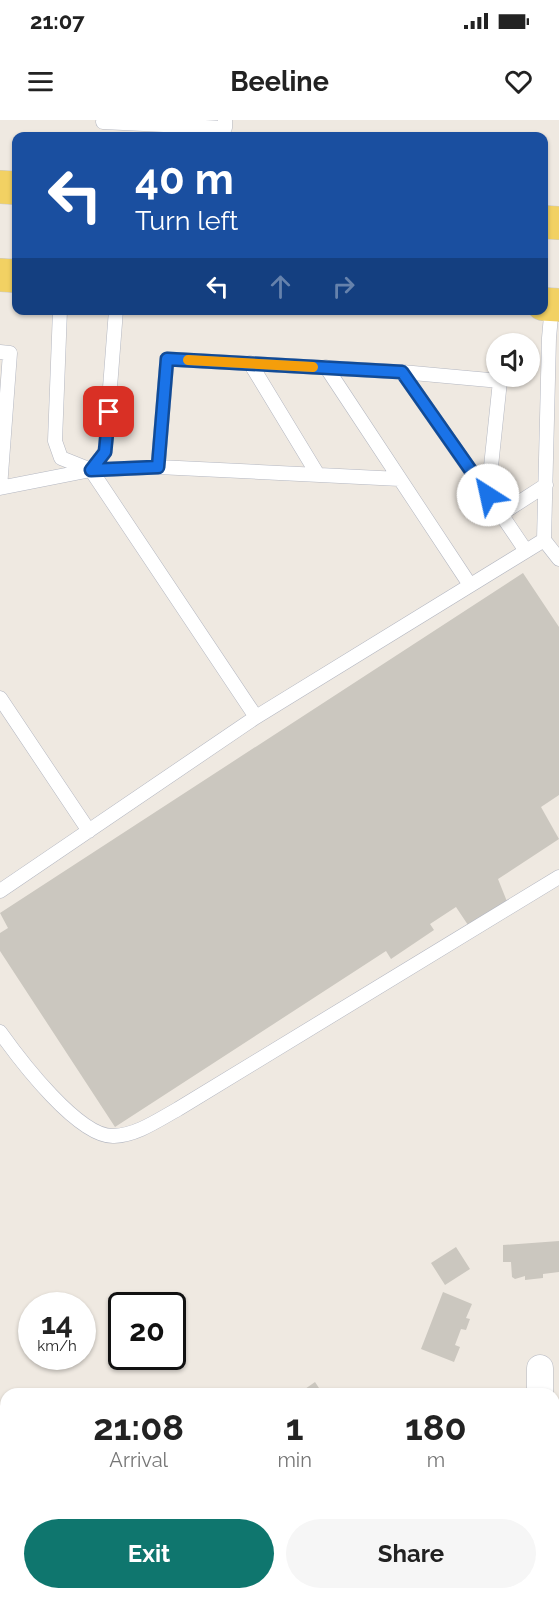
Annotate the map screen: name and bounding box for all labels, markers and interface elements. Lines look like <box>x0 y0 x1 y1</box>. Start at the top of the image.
text: 21:07 <box>30 8 85 34</box>
icon: menu <box>24 65 57 98</box>
icon: heart <box>502 65 535 98</box>
text: Beeline <box>230 66 329 97</box>
text: 40 m <box>135 155 234 204</box>
icon: left <box>36 156 114 234</box>
text: Turn left <box>135 205 238 236</box>
icon: left <box>201 270 234 303</box>
icon: ahead <box>264 270 297 303</box>
icon: right <box>327 270 360 303</box>
map controls <box>486 333 540 387</box>
button: sound <box>486 333 540 387</box>
pin <box>83 386 134 437</box>
icon: arrive <box>92 395 125 428</box>
position arrow <box>456 463 520 527</box>
speed limit sign: 20 <box>108 1292 186 1370</box>
text: 14 <box>41 1306 73 1341</box>
text: km/h <box>37 1337 77 1355</box>
text: 21:08 <box>93 1406 184 1448</box>
text: 1 <box>286 1406 303 1448</box>
text: 180 <box>405 1406 467 1448</box>
text: Arrival <box>109 1448 168 1472</box>
text: min <box>277 1448 312 1472</box>
text: m <box>427 1448 445 1472</box>
button: Exit <box>24 1519 274 1588</box>
button: Share <box>286 1519 536 1588</box>

